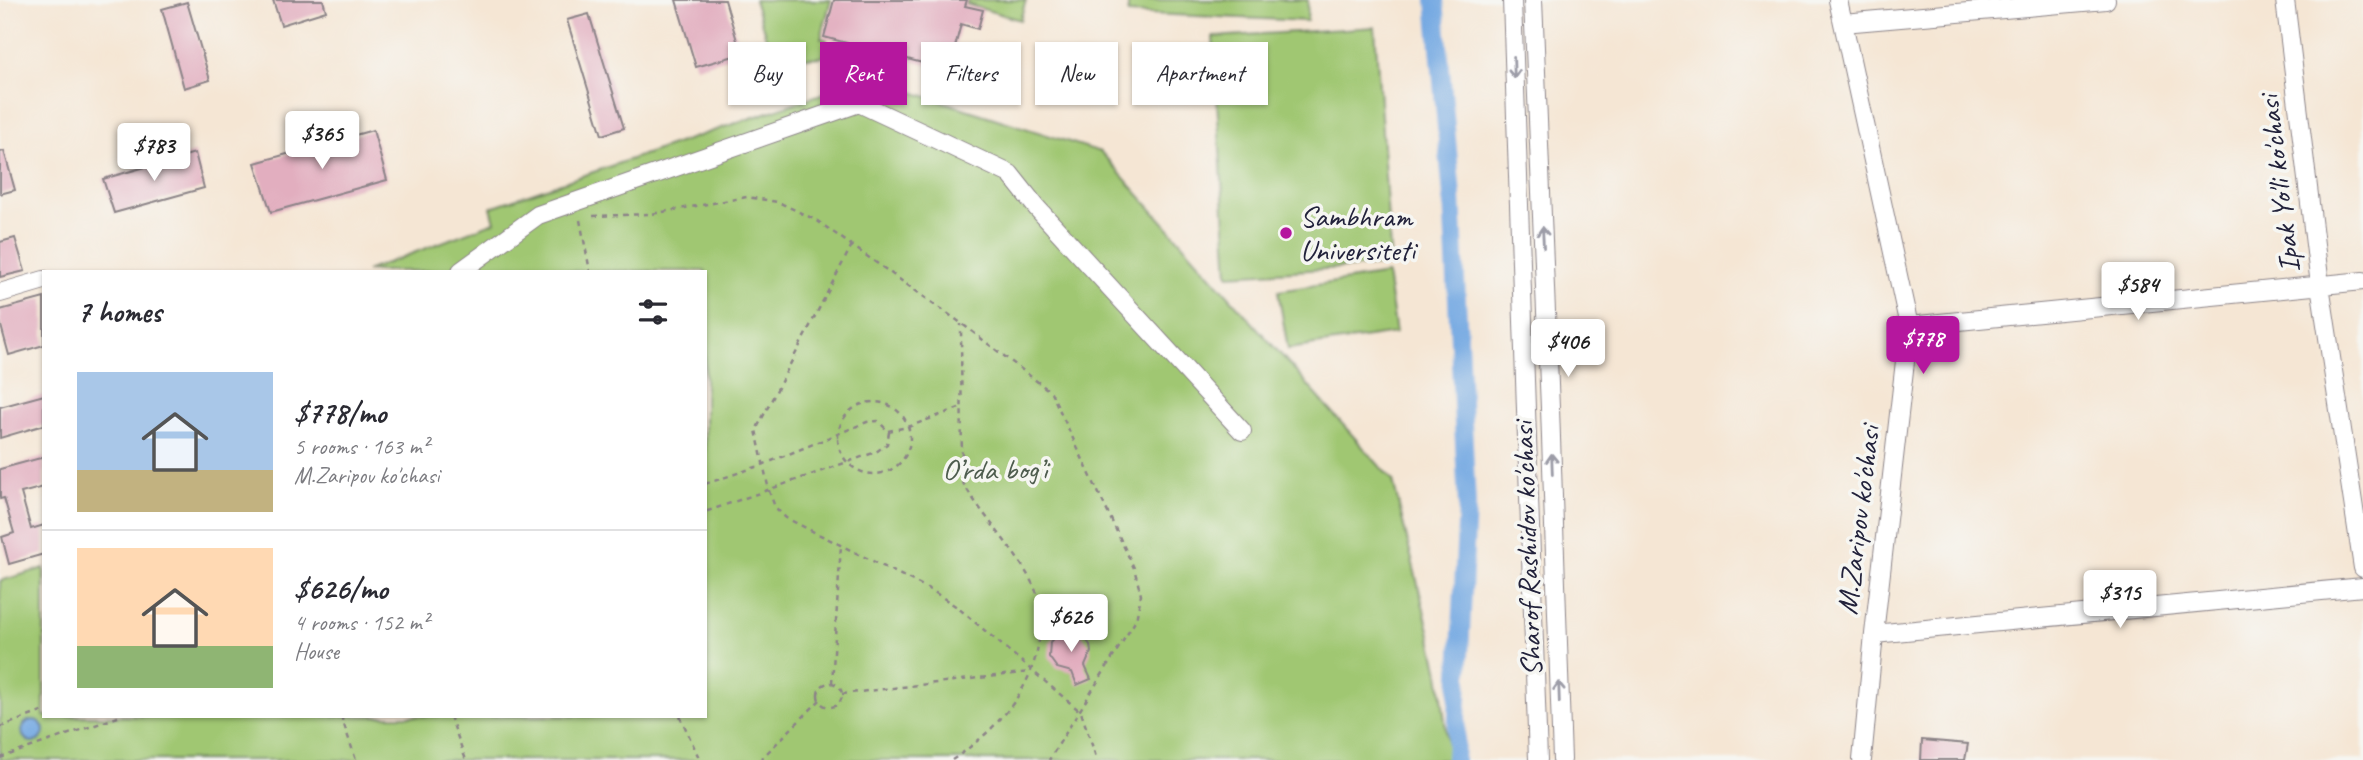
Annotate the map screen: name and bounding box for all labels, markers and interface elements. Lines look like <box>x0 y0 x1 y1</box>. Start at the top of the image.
chip: Buy <box>728 42 806 105</box>
chip: Rent <box>820 42 907 105</box>
chip: Filters <box>921 42 1021 105</box>
chip: New <box>1035 42 1118 105</box>
chip: Apartment <box>1132 42 1268 105</box>
one-way arrow <box>1507 56 1521 79</box>
street label: Ipak Yo'li ko'chasi <box>2249 90 2309 275</box>
pin: $365 <box>281 111 363 171</box>
text: $365 <box>301 119 343 148</box>
pin: $783 <box>113 124 195 183</box>
text: $783 <box>133 131 175 160</box>
place label: Sambhram Universiteti <box>1300 197 1418 269</box>
marker: Sambhram Universiteti <box>1278 225 1294 241</box>
one-way arrow <box>1536 226 1549 249</box>
pin: $584 <box>2097 262 2179 322</box>
text: $584 <box>2117 270 2159 299</box>
text: 7 homes <box>77 293 162 331</box>
icon: filters <box>634 293 672 331</box>
pin: $778 <box>1882 316 1964 376</box>
pin: $406 <box>1527 320 1609 379</box>
text: $778 <box>1902 324 1944 353</box>
text: $406 <box>1547 327 1589 356</box>
text: $778/mo <box>294 394 386 432</box>
icon: home <box>133 400 217 484</box>
street label: Sharof Rashidov ko'chasi <box>1503 418 1550 677</box>
street label: M.Zaripov ko'chasi <box>1828 420 1889 617</box>
text: 5 rooms · 163 m² <box>294 432 429 461</box>
park label: O’rda bog’i <box>943 450 1051 488</box>
one-way arrow <box>1545 453 1559 476</box>
text: M.Zaripov ko'chasi <box>294 461 440 490</box>
text: $626/mo <box>294 570 388 608</box>
pin: $315 <box>2079 570 2161 630</box>
icon: home <box>133 576 217 660</box>
text: $315 <box>2099 578 2141 607</box>
pin: $626 <box>1030 594 1112 654</box>
text: $626 <box>1050 602 1092 631</box>
text: 4 rooms · 152 m² <box>294 608 429 637</box>
text: House <box>294 637 339 666</box>
one-way arrow <box>1552 681 1566 704</box>

